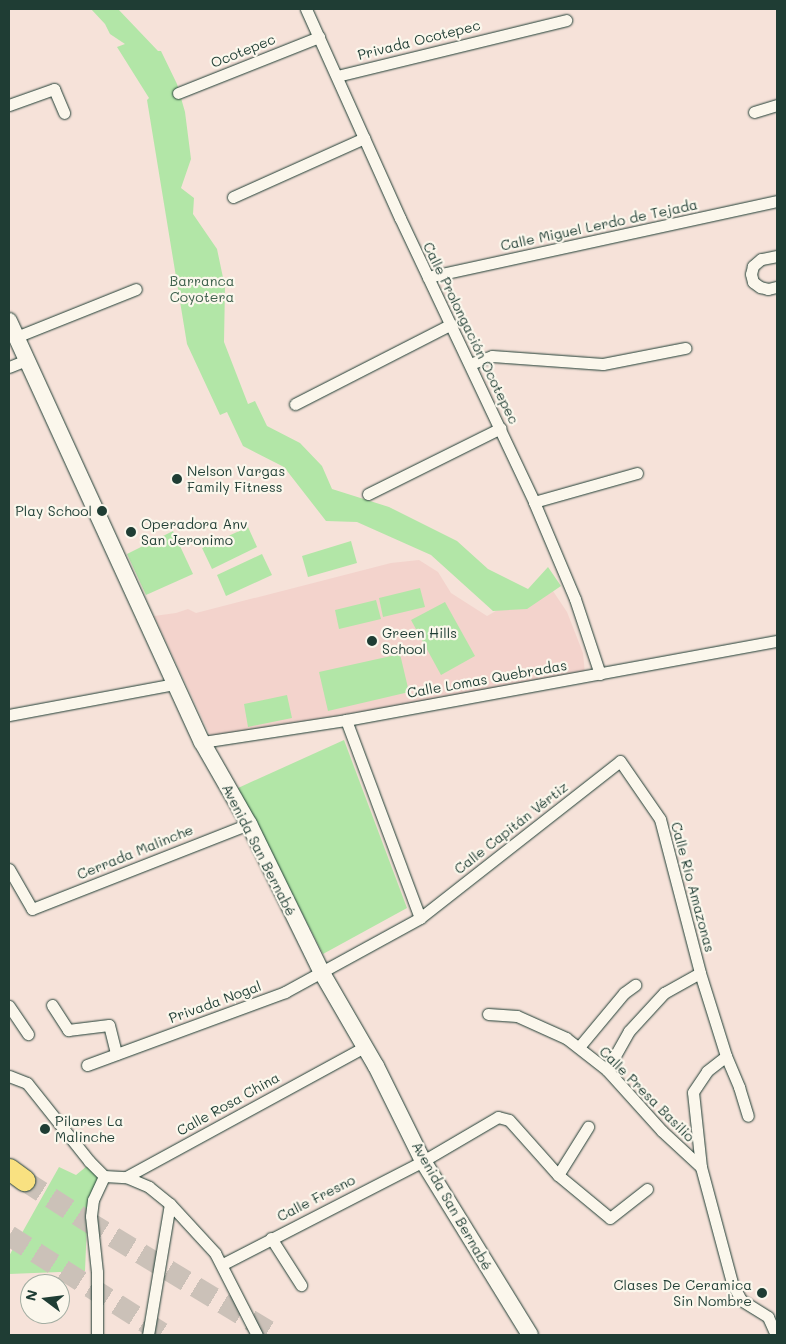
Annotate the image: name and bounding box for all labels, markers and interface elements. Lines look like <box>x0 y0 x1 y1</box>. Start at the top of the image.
street label: Privada Ocotepec <box>356 17 482 63</box>
street label: Ocotepec <box>208 30 278 72</box>
street label: Calle Miguel Lerdo de Tejada <box>499 196 699 254</box>
street label: Calle Prolongación Ocotepec <box>420 239 522 427</box>
park label: Barranca Coyotera <box>170 273 234 306</box>
place label: Nelson Vargas Family Fitness <box>187 463 285 496</box>
marker: Nelson Vargas Family Fitness <box>171 473 183 485</box>
place label: Play School <box>15 503 92 519</box>
marker: Play School <box>96 505 108 517</box>
place label: Operadora Anv San Jeronimo <box>141 516 247 548</box>
marker: Operadora Anv San Jeronimo <box>125 526 137 538</box>
place label: Green Hills School <box>382 625 457 658</box>
marker: Green Hills School <box>366 635 378 647</box>
street label: Calle Lomas Quebradas <box>406 657 568 701</box>
street label: Calle Capitán Vértiz <box>451 778 571 878</box>
street label: Avenida San Bernabé <box>218 781 300 919</box>
street label: Calle Río Amazonas <box>668 820 718 954</box>
street label: Cerrada Malinche <box>74 821 196 883</box>
street label: Privada Nogal <box>167 978 263 1026</box>
street label: Calle Presa Basilio <box>596 1043 698 1145</box>
street label: Calle Rosa China <box>174 1069 282 1139</box>
place label: Pilares La Malinche <box>55 1113 123 1146</box>
marker: Pilares La Malinche <box>39 1123 51 1135</box>
street label: Avenida San Bernabé <box>408 1139 496 1273</box>
street label: Calle Fresno <box>274 1171 358 1225</box>
north arrow <box>20 1274 70 1324</box>
place label: Clases De Ceramica Sin Nombre <box>613 1277 752 1310</box>
marker: Clases De Ceramica Sin Nombre <box>756 1287 768 1299</box>
text: N <box>20 1288 42 1303</box>

